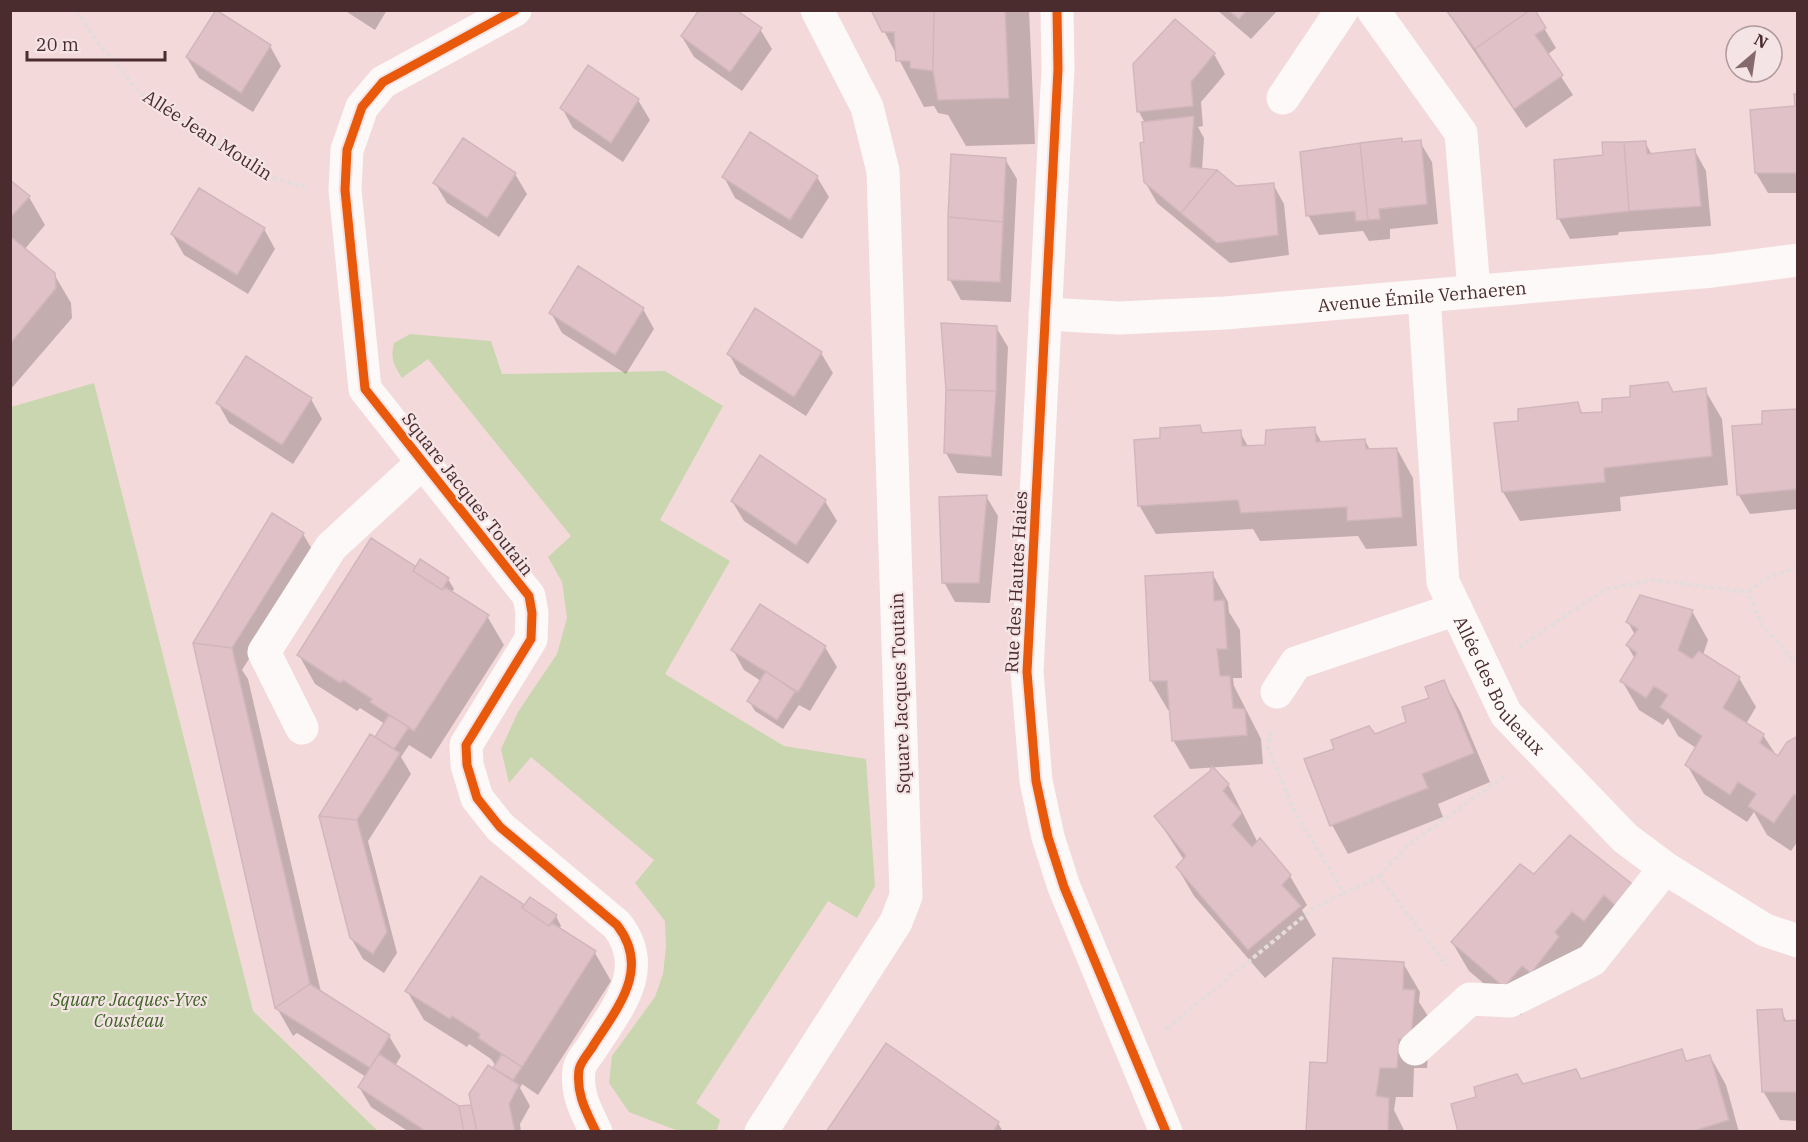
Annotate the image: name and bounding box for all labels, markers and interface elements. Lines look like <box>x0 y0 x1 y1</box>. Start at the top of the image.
scale bar <box>27 24 165 62</box>
north arrow <box>1724 24 1784 84</box>
text: N <box>1751 29 1772 53</box>
text: 20 m <box>36 33 79 56</box>
street label: Allée Jean Moulin <box>139 85 277 185</box>
street label: Avenue Émile Verhaeren <box>1317 276 1527 316</box>
street label: Square Jacques Toutain <box>397 408 539 580</box>
street label: Rue des Hautes Haies <box>1000 490 1032 674</box>
street label: Square Jacques Toutain <box>885 592 915 794</box>
street label: Allée des Bouleaux <box>1449 612 1550 759</box>
park label: Square Jacques-Yves Cousteau <box>50 988 208 1032</box>

